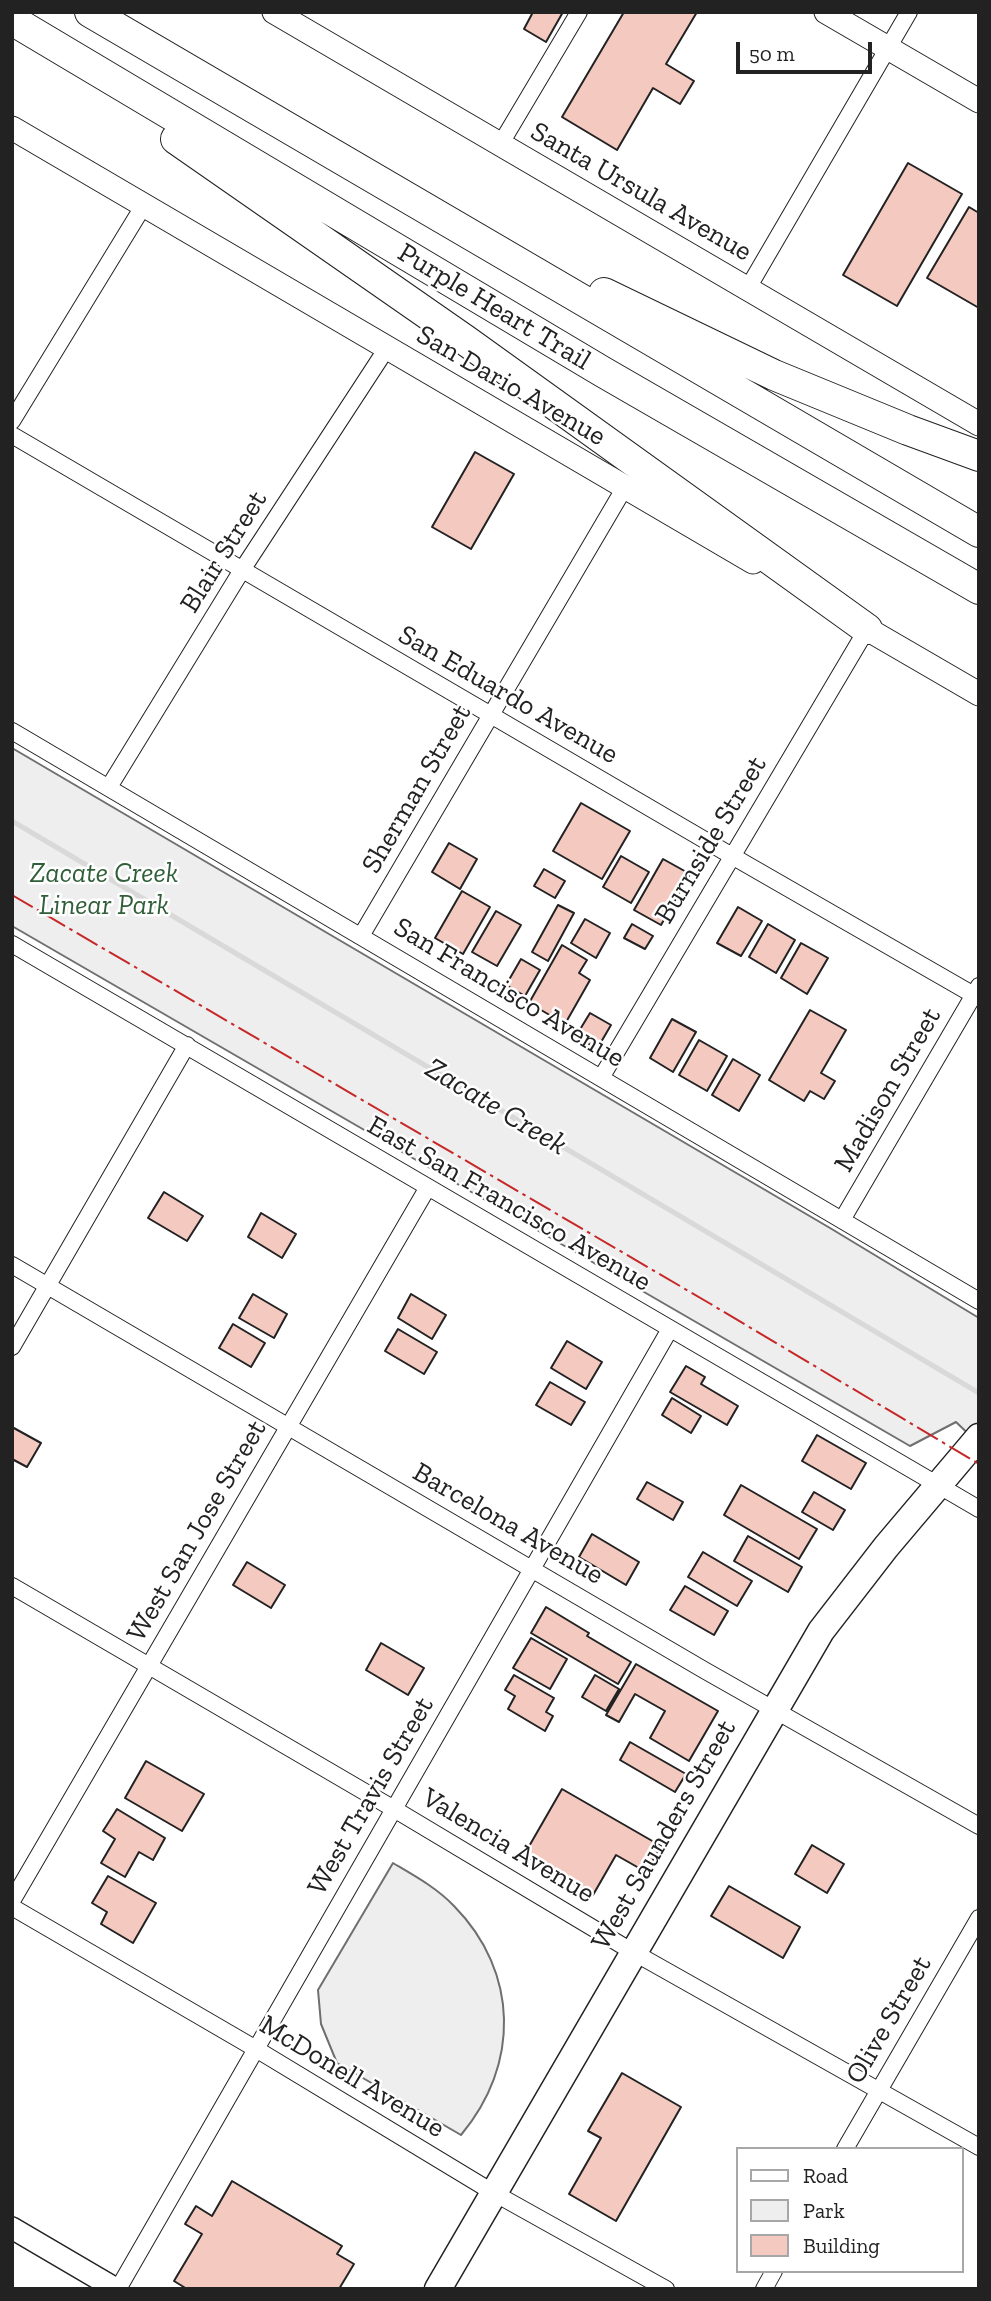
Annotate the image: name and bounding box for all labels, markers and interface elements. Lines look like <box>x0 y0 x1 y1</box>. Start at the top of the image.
scale bar <box>739 28 876 72</box>
text: 50 m <box>749 41 795 66</box>
street label: Santa Ursula Avenue <box>524 115 758 269</box>
street label: Purple Heart Trail <box>391 236 597 378</box>
street label: San Dario Avenue <box>410 318 612 454</box>
street label: Blair Street <box>173 485 275 619</box>
street label: San Eduardo Avenue <box>392 618 624 772</box>
street label: Sherman Street <box>355 699 479 879</box>
street label: Burnside Street <box>648 750 774 930</box>
park label: Zacate Creek Linear Park <box>30 857 178 923</box>
street label: San Francisco Avenue <box>388 911 630 1075</box>
street label: Madison Street <box>827 1002 949 1178</box>
water label: Zacate Creek <box>419 1051 573 1163</box>
street label: East San Francisco Avenue <box>361 1109 657 1299</box>
street label: West San Jose Street <box>120 1414 274 1648</box>
street label: Barcelona Avenue <box>407 1456 609 1592</box>
street label: West Travis Street <box>301 1691 441 1901</box>
street label: West Saunders Street <box>584 1714 744 1956</box>
street label: Valencia Avenue <box>415 1781 601 1911</box>
street label: Olive Street <box>839 1950 939 2090</box>
street label: McDonell Avenue <box>253 2009 451 2145</box>
legend <box>736 2147 963 2273</box>
text: Road <box>803 2163 848 2188</box>
text: Park <box>803 2198 845 2223</box>
text: Building <box>803 2233 880 2258</box>

